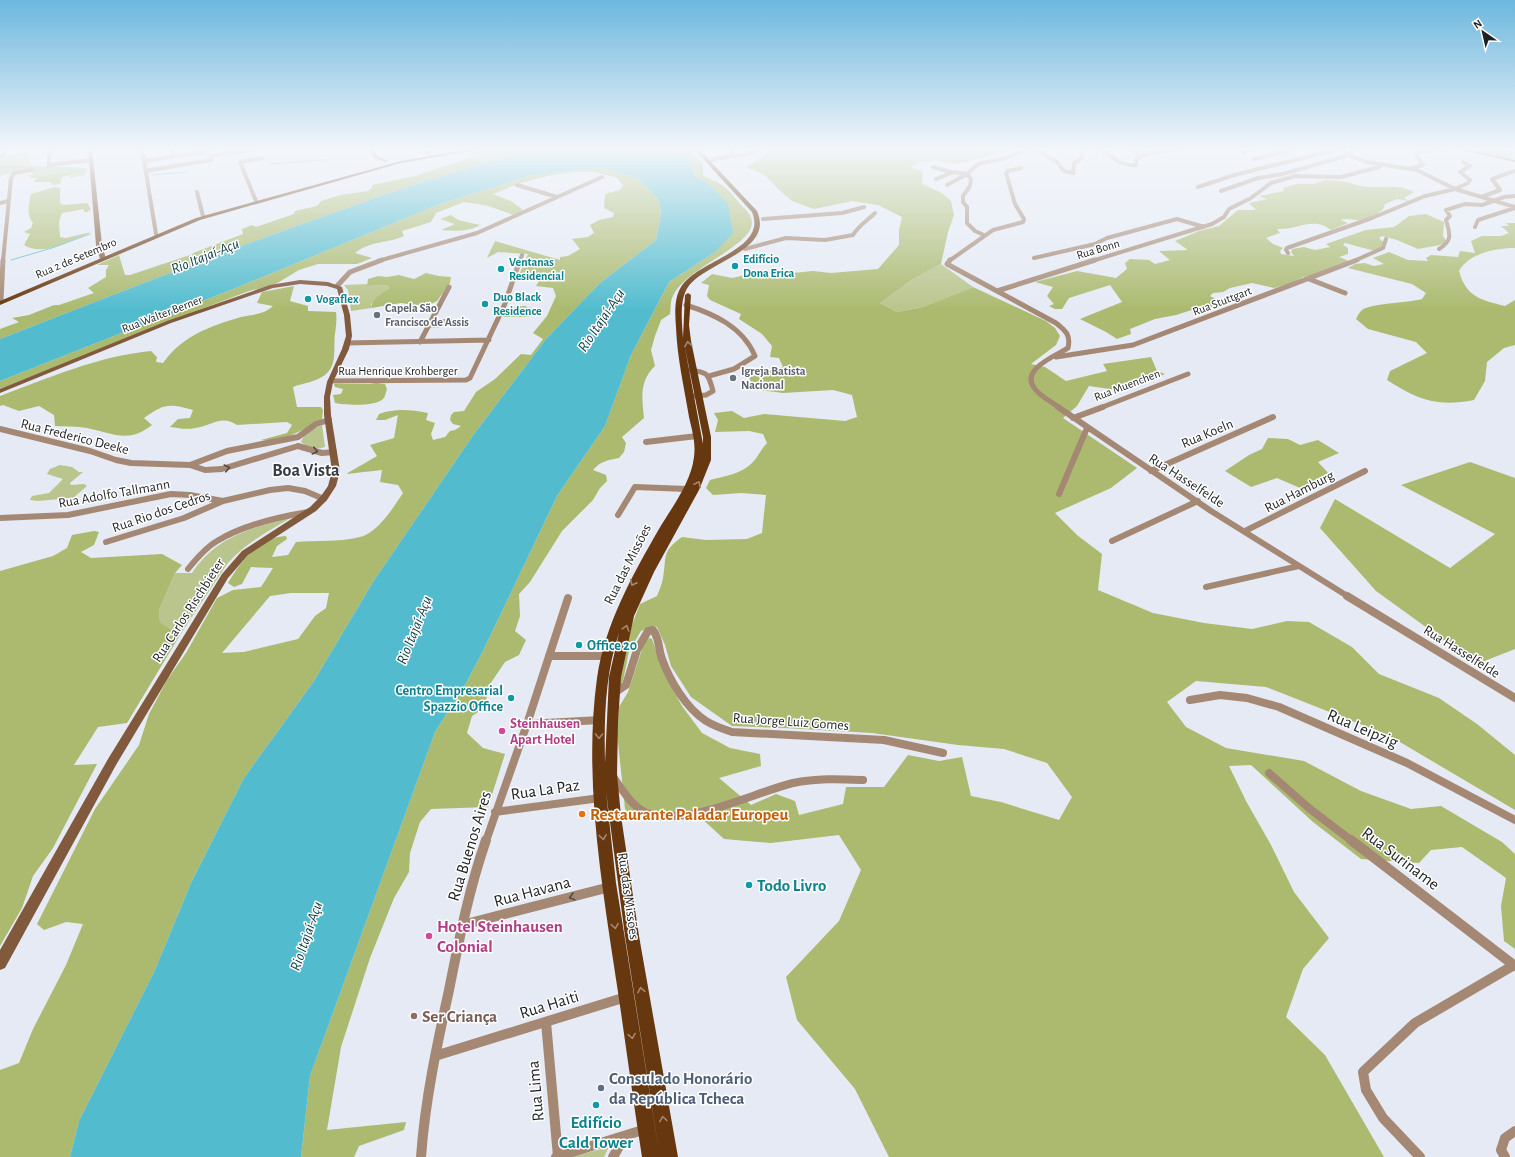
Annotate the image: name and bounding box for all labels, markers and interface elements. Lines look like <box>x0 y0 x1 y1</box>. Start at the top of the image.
north arrow <box>1463 12 1503 52</box>
text: N <box>1471 17 1484 31</box>
street label: Rua 2 de Setembro <box>34 235 118 280</box>
water label: Rio Itajaí-Açu <box>169 236 241 277</box>
street label: Rua Bonn <box>1075 237 1121 261</box>
place label: Edifício Dona Erica <box>743 253 794 279</box>
place label: Ventanas Residencial <box>509 256 564 282</box>
marker: Edifício Dona Erica <box>730 261 740 271</box>
marker: Ventanas Residencial <box>496 264 506 274</box>
street label: Rua Stuttgart <box>1191 284 1253 318</box>
water label: Rio Itajaí-Açu <box>575 286 628 354</box>
place label: Duo Black Residence <box>493 291 542 317</box>
street label: Rua Walter Berner <box>120 293 204 335</box>
place label: Vogaflex <box>316 293 359 305</box>
marker: Vogaflex <box>303 294 313 304</box>
marker: Duo Black Residence <box>480 299 490 309</box>
place label: Capela São Francisco de Assis <box>385 302 469 328</box>
marker: Capela São Francisco de Assis <box>372 310 382 320</box>
one-way arrow <box>684 341 692 347</box>
street label: Rua Henrique Krohberger <box>338 365 458 377</box>
place label: Igreja Batista Nacional <box>741 365 806 391</box>
street label: Rua Muenchen <box>1092 367 1162 403</box>
marker: Igreja Batista Nacional <box>728 373 738 383</box>
street label: Rua Frederico Deeke <box>19 417 130 457</box>
street label: Rua Koeln <box>1179 417 1235 451</box>
one-way arrow <box>312 447 318 455</box>
street label: Rua Hasselfelde <box>1146 451 1227 510</box>
district label: Boa Vista <box>272 462 340 480</box>
one-way arrow <box>224 464 230 472</box>
street label: Rua Hamburg <box>1263 468 1337 515</box>
street label: Rua Adolfo Tallmann <box>57 477 171 511</box>
one-way arrow <box>693 481 701 488</box>
street label: Rua Rio dos Cedros <box>111 489 212 535</box>
street label: Rua das Missões <box>602 522 654 607</box>
street label: Rua Carlos Rischbieter <box>150 556 228 665</box>
one-way arrow <box>631 579 638 587</box>
water label: Rio Itajaí-Açu <box>394 594 435 666</box>
street label: Rua Hasselfelde <box>1421 623 1502 681</box>
one-way arrow <box>621 625 630 632</box>
place label: Office 20 <box>587 639 637 653</box>
marker: Office 20 <box>574 640 584 650</box>
place label: Centro Empresarial Spazzio Office <box>395 684 503 714</box>
marker: Centro Empresarial Spazzio Office <box>506 693 516 703</box>
street label: Rua Leipzig <box>1325 706 1401 751</box>
street label: Rua Jorge Luiz Gomes <box>732 711 849 733</box>
place label: Steinhausen Apart Hotel <box>510 717 580 747</box>
marker: Steinhausen Apart Hotel <box>497 726 507 736</box>
one-way arrow <box>595 733 604 739</box>
street label: Rua La Paz <box>510 776 581 803</box>
street label: Rua Buenos Aires <box>445 789 494 903</box>
place label: Restaurante Paladar Europeu <box>590 806 788 823</box>
marker: Restaurante Paladar Europeu <box>577 809 587 819</box>
street label: Rua Suriname <box>1359 824 1443 893</box>
one-way arrow <box>599 834 608 840</box>
street label: Rua das Missões <box>615 852 641 941</box>
street label: Rua Havana <box>492 873 572 910</box>
place label: Todo Livro <box>757 877 826 894</box>
marker: Todo Livro <box>744 880 754 890</box>
one-way arrow <box>569 892 576 901</box>
water label: Rio Itajaí-Açu <box>288 900 325 973</box>
place label: Hotel Steinhausen Colonial <box>437 918 563 955</box>
one-way arrow <box>611 922 619 929</box>
marker: Hotel Steinhausen Colonial <box>424 931 434 941</box>
street label: Rua Haiti <box>517 987 581 1022</box>
one-way arrow <box>637 987 646 993</box>
place label: Ser Criança <box>422 1008 497 1025</box>
marker: Ser Criança <box>409 1011 419 1021</box>
one-way arrow <box>627 1033 636 1039</box>
street label: Rua Lima <box>524 1060 547 1122</box>
place label: Consulado Honorário da República Tcheca <box>609 1070 752 1107</box>
marker: Consulado Honorário da República Tcheca <box>596 1083 606 1093</box>
marker: Edifício Cald Tower <box>591 1100 601 1110</box>
place label: Edifício Cald Tower <box>559 1114 633 1151</box>
one-way arrow <box>659 1115 667 1122</box>

